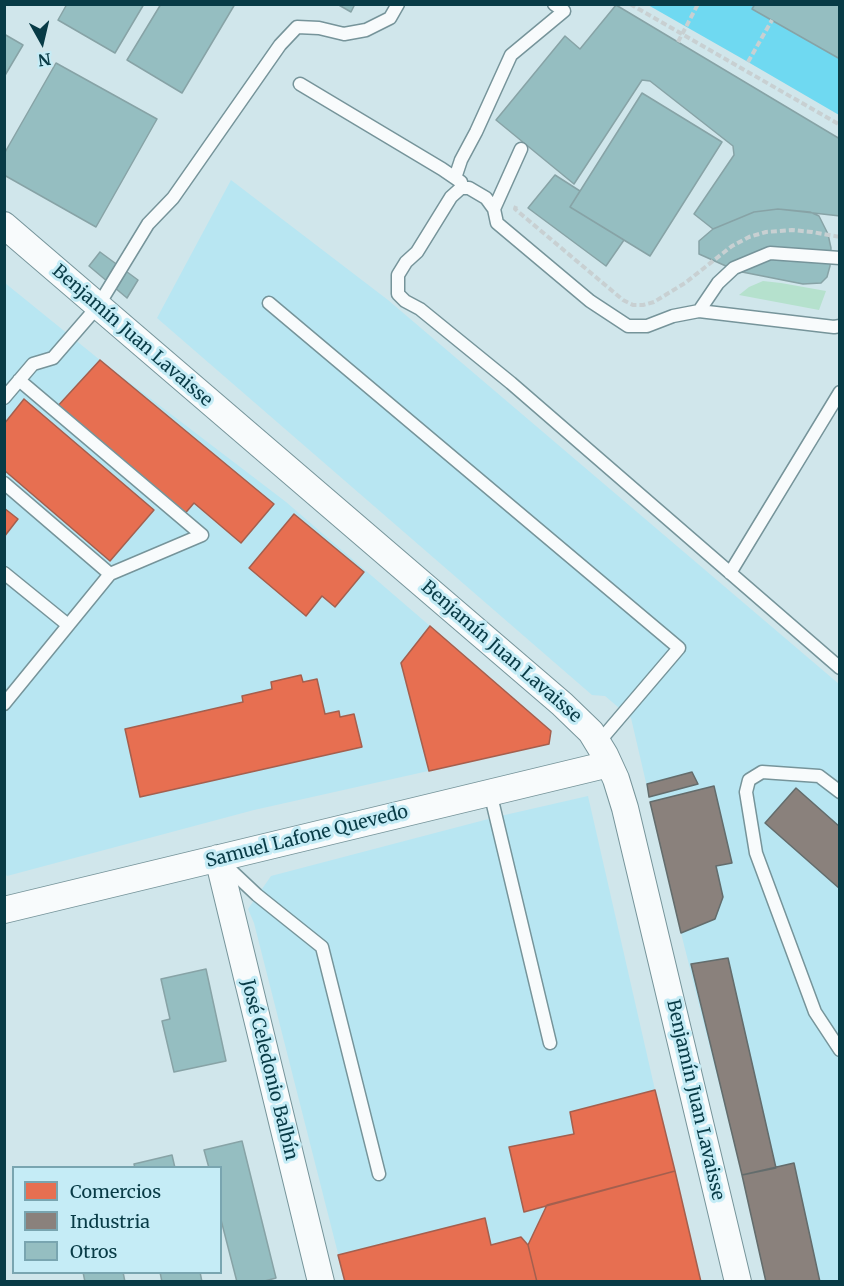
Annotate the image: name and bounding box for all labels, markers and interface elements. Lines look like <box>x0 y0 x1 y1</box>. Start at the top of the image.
north arrow <box>12 12 72 72</box>
text: N <box>37 49 52 71</box>
street label: Benjamín Juan Lavaisse <box>47 260 217 412</box>
street label: Benjamín Juan Lavaisse <box>416 576 586 728</box>
street label: Samuel Lafone Quevedo <box>204 801 410 873</box>
street label: José Celedonio Balbín <box>236 977 302 1163</box>
street label: Benjamín Juan Lavaisse <box>661 998 729 1202</box>
legend <box>12 1166 222 1274</box>
text: Comercios <box>70 1180 161 1203</box>
text: Industria <box>70 1210 150 1233</box>
text: Otros <box>70 1240 117 1263</box>

